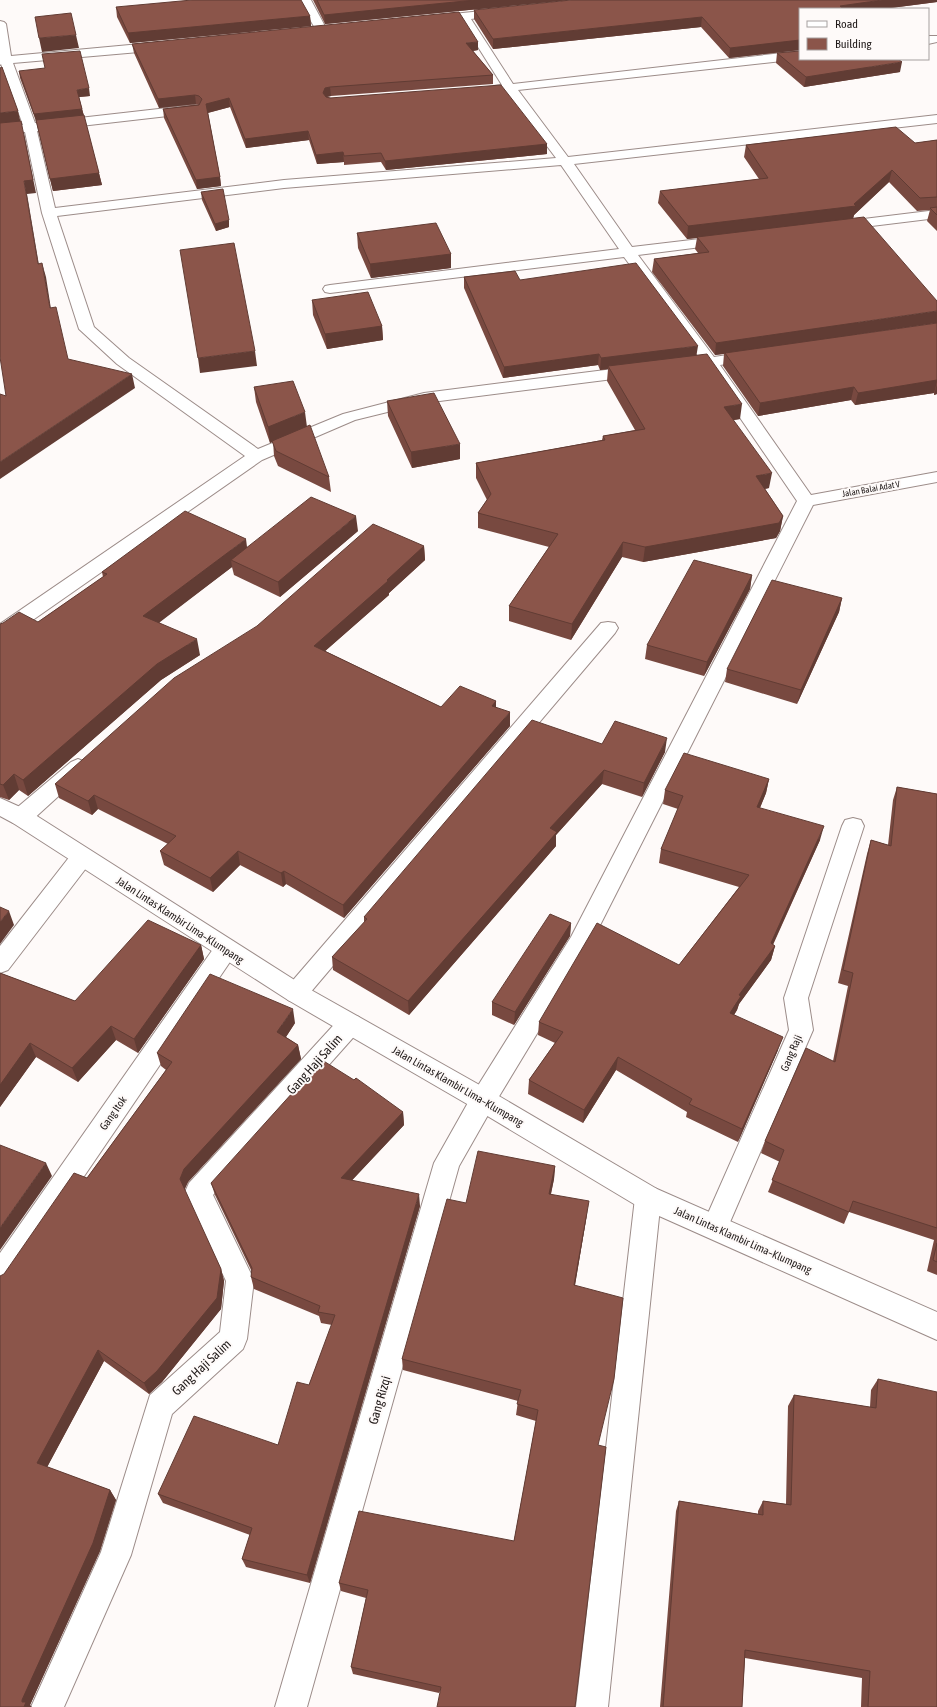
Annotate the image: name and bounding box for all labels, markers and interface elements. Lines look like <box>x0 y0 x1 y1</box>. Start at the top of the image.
legend <box>799 8 929 60</box>
text: Road <box>835 17 858 31</box>
text: Building <box>835 37 873 51</box>
street label: Jalan Balai Adat V <box>841 479 901 499</box>
street label: Jalan Lintas Klambir Lima–Klumpang <box>114 874 246 966</box>
street label: Gang Haji Salim <box>284 1031 345 1097</box>
street label: Gang Raji <box>778 1033 804 1073</box>
street label: Jalan Lintas Klambir Lima–Klumpang <box>390 1043 526 1129</box>
street label: Gang Itok <box>97 1094 129 1132</box>
street label: Jalan Lintas Klambir Lima–Klumpang <box>672 1204 814 1276</box>
street label: Gang Haji Salim <box>169 1336 234 1399</box>
street label: Gang Rizqi <box>365 1374 394 1426</box>

